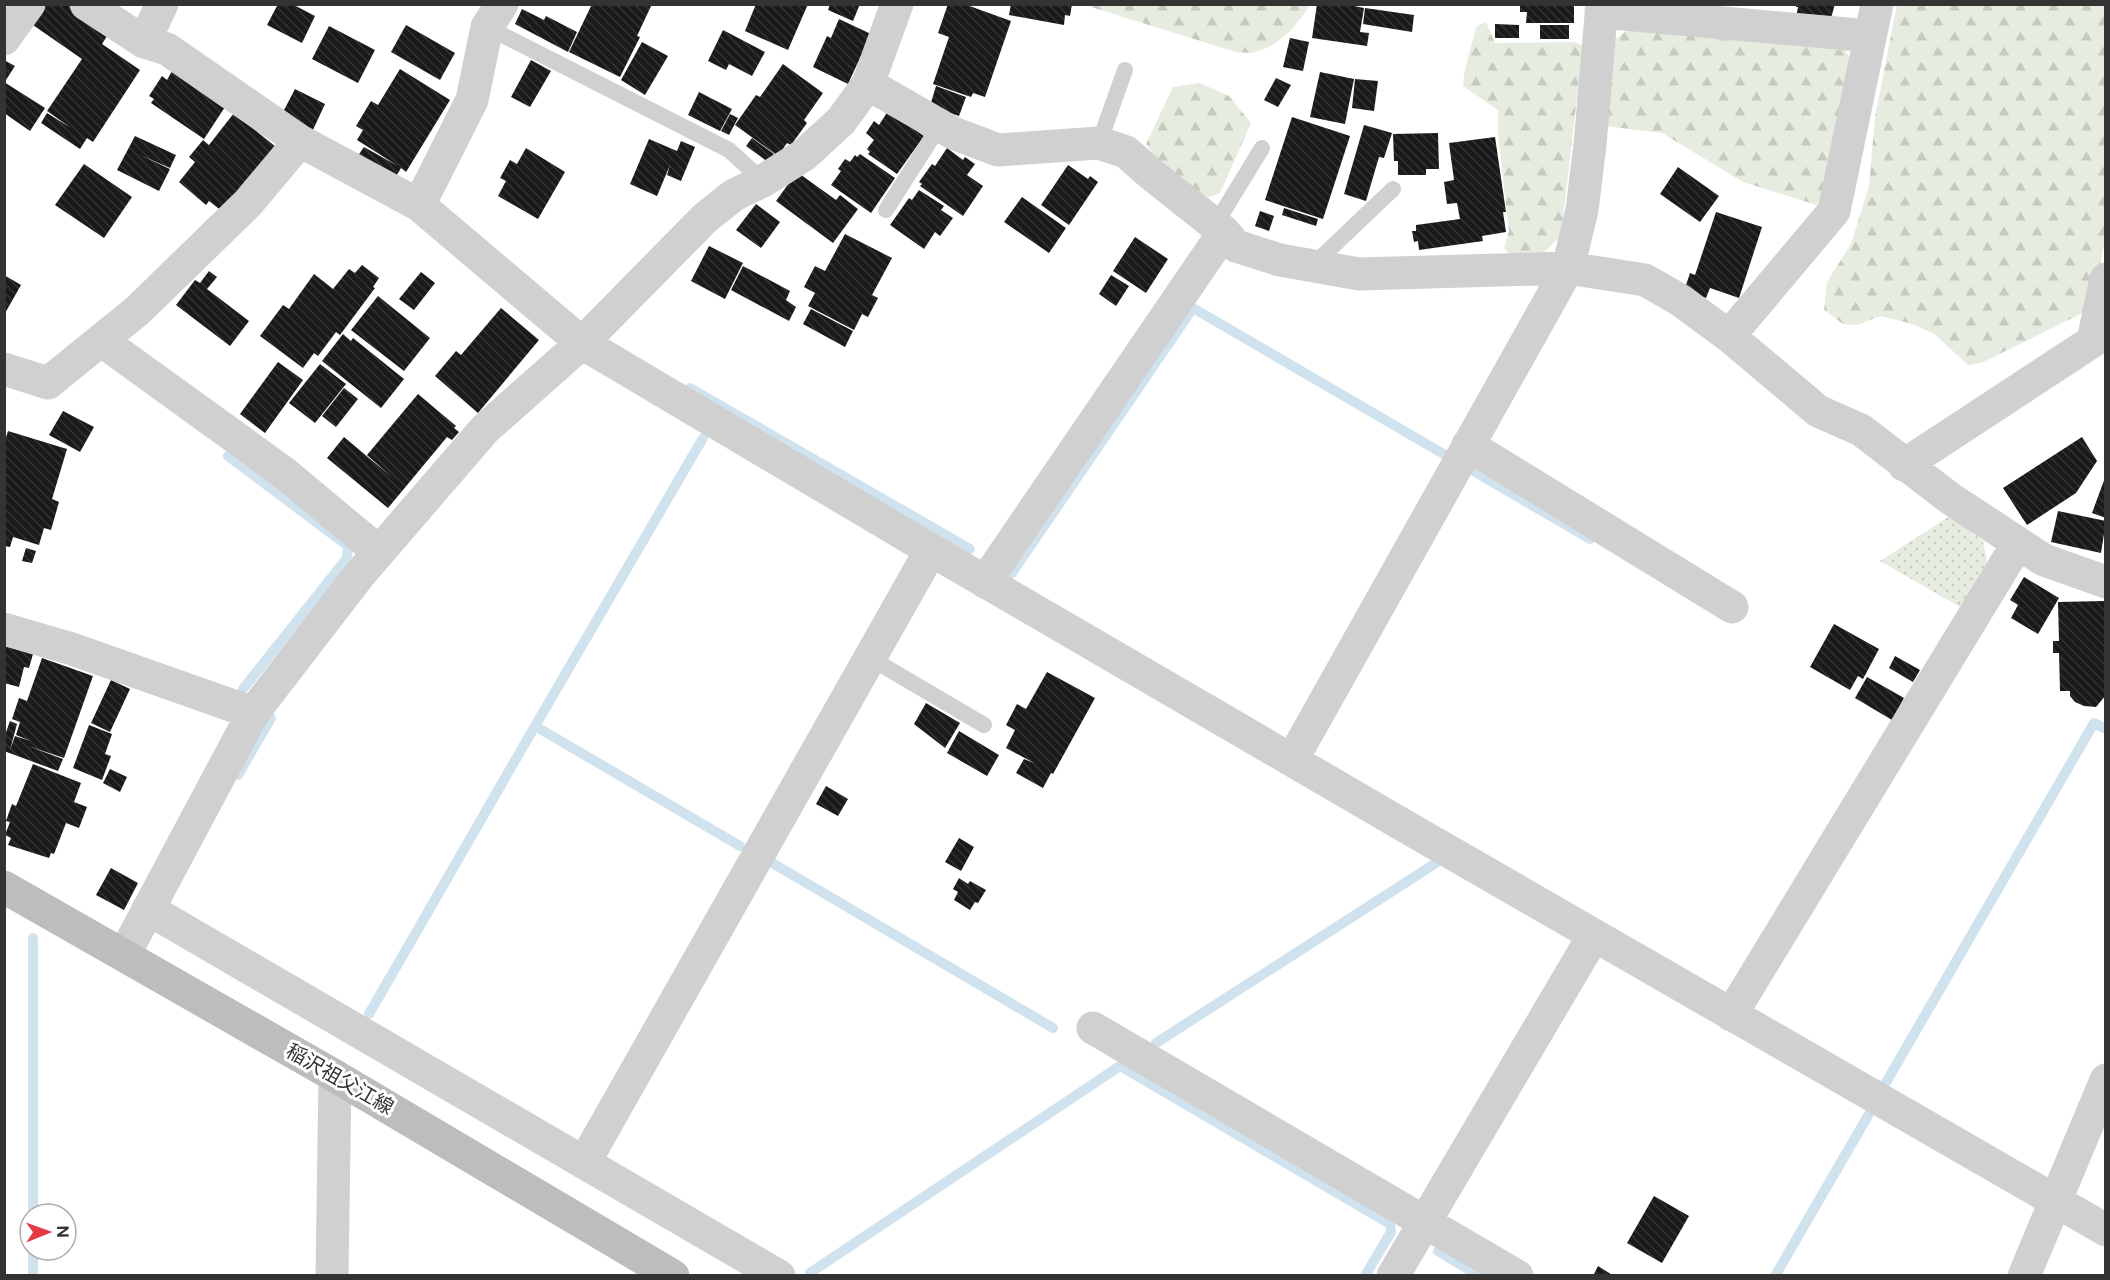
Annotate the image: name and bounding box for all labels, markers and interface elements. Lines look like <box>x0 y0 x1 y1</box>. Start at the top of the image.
street label: 稲沢祖父江線 <box>282 1039 398 1119</box>
north arrow <box>18 1202 78 1262</box>
text: N <box>53 1225 72 1238</box>

